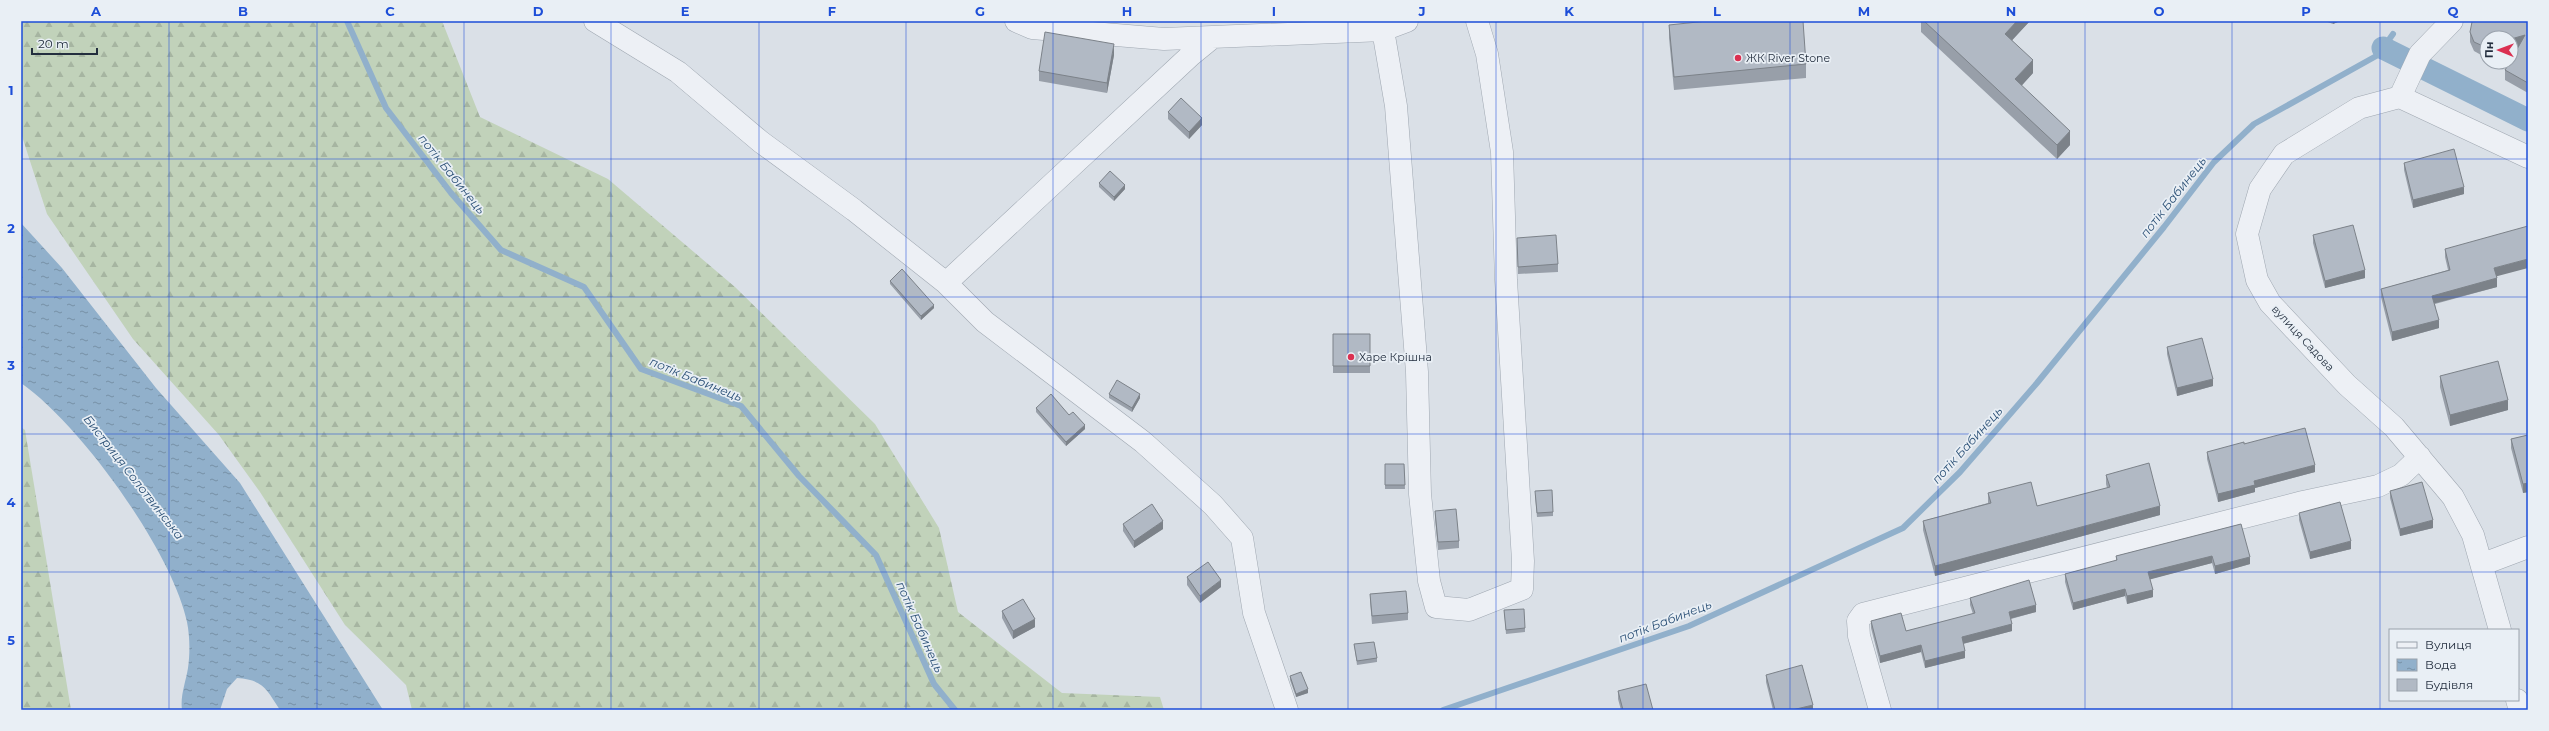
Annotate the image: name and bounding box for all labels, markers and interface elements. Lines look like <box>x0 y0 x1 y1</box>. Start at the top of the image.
text: A <box>90 3 102 19</box>
text: B <box>238 3 248 19</box>
text: C <box>385 3 395 19</box>
text: D <box>533 3 544 19</box>
text: E <box>681 3 690 19</box>
text: F <box>828 3 836 19</box>
text: G <box>975 3 985 19</box>
text: H <box>1122 3 1132 19</box>
text: I <box>1272 3 1276 19</box>
text: J <box>1417 3 1426 19</box>
text: K <box>1564 3 1574 19</box>
text: L <box>1713 3 1721 19</box>
text: M <box>1858 3 1870 19</box>
text: N <box>2006 3 2016 19</box>
text: O <box>2154 3 2165 19</box>
text: P <box>2301 3 2311 19</box>
text: Q <box>2448 3 2459 19</box>
scale bar <box>32 30 97 56</box>
north arrow <box>2479 30 2519 70</box>
text: 20 m <box>38 36 69 51</box>
text: Пн <box>2482 41 2496 58</box>
place label: ЖК River Stone <box>1746 51 1831 65</box>
marker: ЖК River Stone <box>1733 53 1743 63</box>
text: 1 <box>8 82 14 98</box>
water label: потік Бабинець <box>415 131 489 217</box>
water label: потік Бабинець <box>2137 153 2209 240</box>
text: 2 <box>7 220 15 236</box>
street label: вулиця Садова <box>2269 302 2337 374</box>
place label: Харе Крішна <box>1359 350 1432 364</box>
marker: Харе Крішна <box>1346 352 1356 362</box>
water label: потік Бабинець <box>648 354 745 404</box>
text: 3 <box>6 357 15 373</box>
water label: потік Бабинець <box>1929 403 2006 487</box>
water label: Бистриця Солотвинська <box>81 412 187 542</box>
text: 4 <box>7 494 16 510</box>
water label: потік Бабинець <box>893 579 947 675</box>
water label: потік Бабинець <box>1616 596 1714 646</box>
legend <box>2389 629 2519 701</box>
text: 5 <box>7 632 15 648</box>
text: Вулиця <box>2425 637 2472 652</box>
text: Вода <box>2425 657 2456 672</box>
text: Будівля <box>2425 677 2473 692</box>

